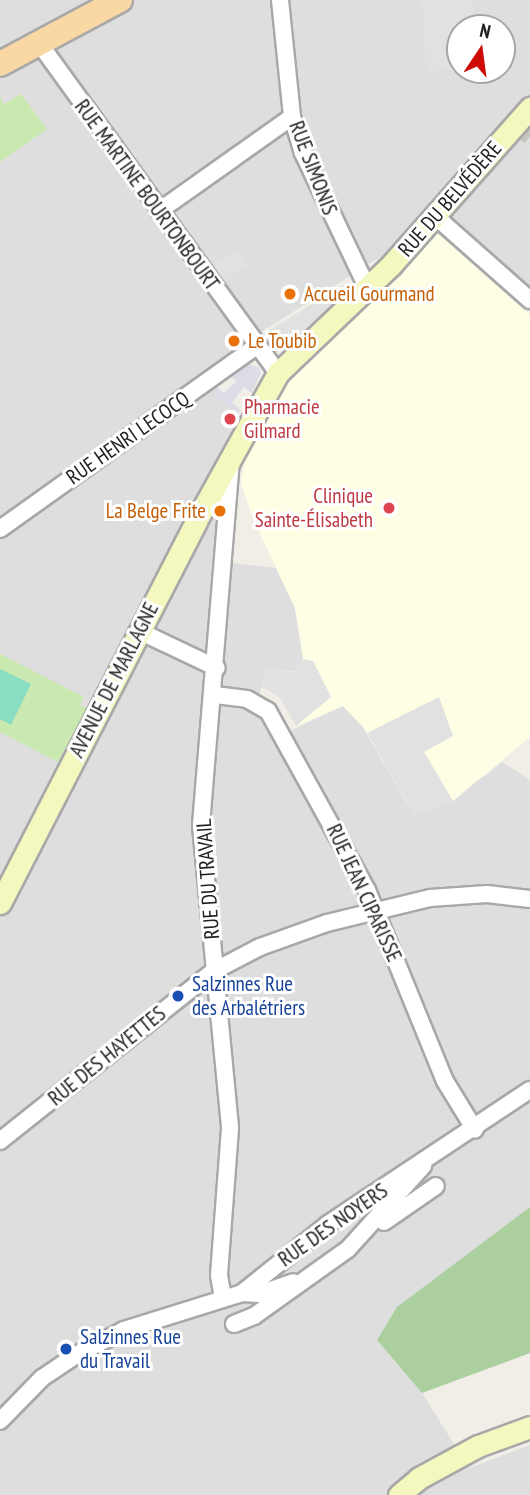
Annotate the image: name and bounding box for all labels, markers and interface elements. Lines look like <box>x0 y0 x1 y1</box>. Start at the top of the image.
north arrow <box>446 14 516 84</box>
text: N <box>478 18 493 43</box>
street label: RUE MARTINE BOURTONBOURT <box>69 95 225 295</box>
street label: RUE SIMONIS <box>284 118 342 218</box>
street label: RUE DU BELVÉDÈRE <box>393 136 507 262</box>
place label: Accueil Gourmand <box>304 281 435 307</box>
marker: Accueil Gourmand <box>282 286 298 302</box>
place label: Le Toubib <box>248 328 317 354</box>
marker: Le Toubib <box>226 333 242 349</box>
street label: RUE HENRI LECOCQ <box>62 386 194 490</box>
place label: Pharmacie Gilmard <box>244 394 320 444</box>
marker: Pharmacie Gilmard <box>222 411 238 427</box>
place label: Clinique Sainte-Élisabeth <box>255 483 373 533</box>
place label: La Belge Frite <box>106 498 206 524</box>
marker: Clinique Sainte-Élisabeth <box>379 498 399 518</box>
marker: La Belge Frite <box>212 503 228 519</box>
street label: AVENUE DE MARLAGNE <box>64 598 164 762</box>
street label: RUE DU TRAVAIL <box>191 818 225 940</box>
street label: RUE JEAN CIPARISSE <box>321 820 407 966</box>
place label: Salzinnes Rue des Arbalétriers <box>192 971 306 1021</box>
marker: Salzinnes Rue des Arbalétriers <box>170 988 186 1004</box>
street label: RUE DES HAYETTES <box>43 1001 171 1111</box>
street label: RUE DES NOYERS <box>273 1178 393 1272</box>
place label: Salzinnes Rue du Travail <box>80 1324 181 1374</box>
marker: Salzinnes Rue du Travail <box>58 1341 74 1357</box>

